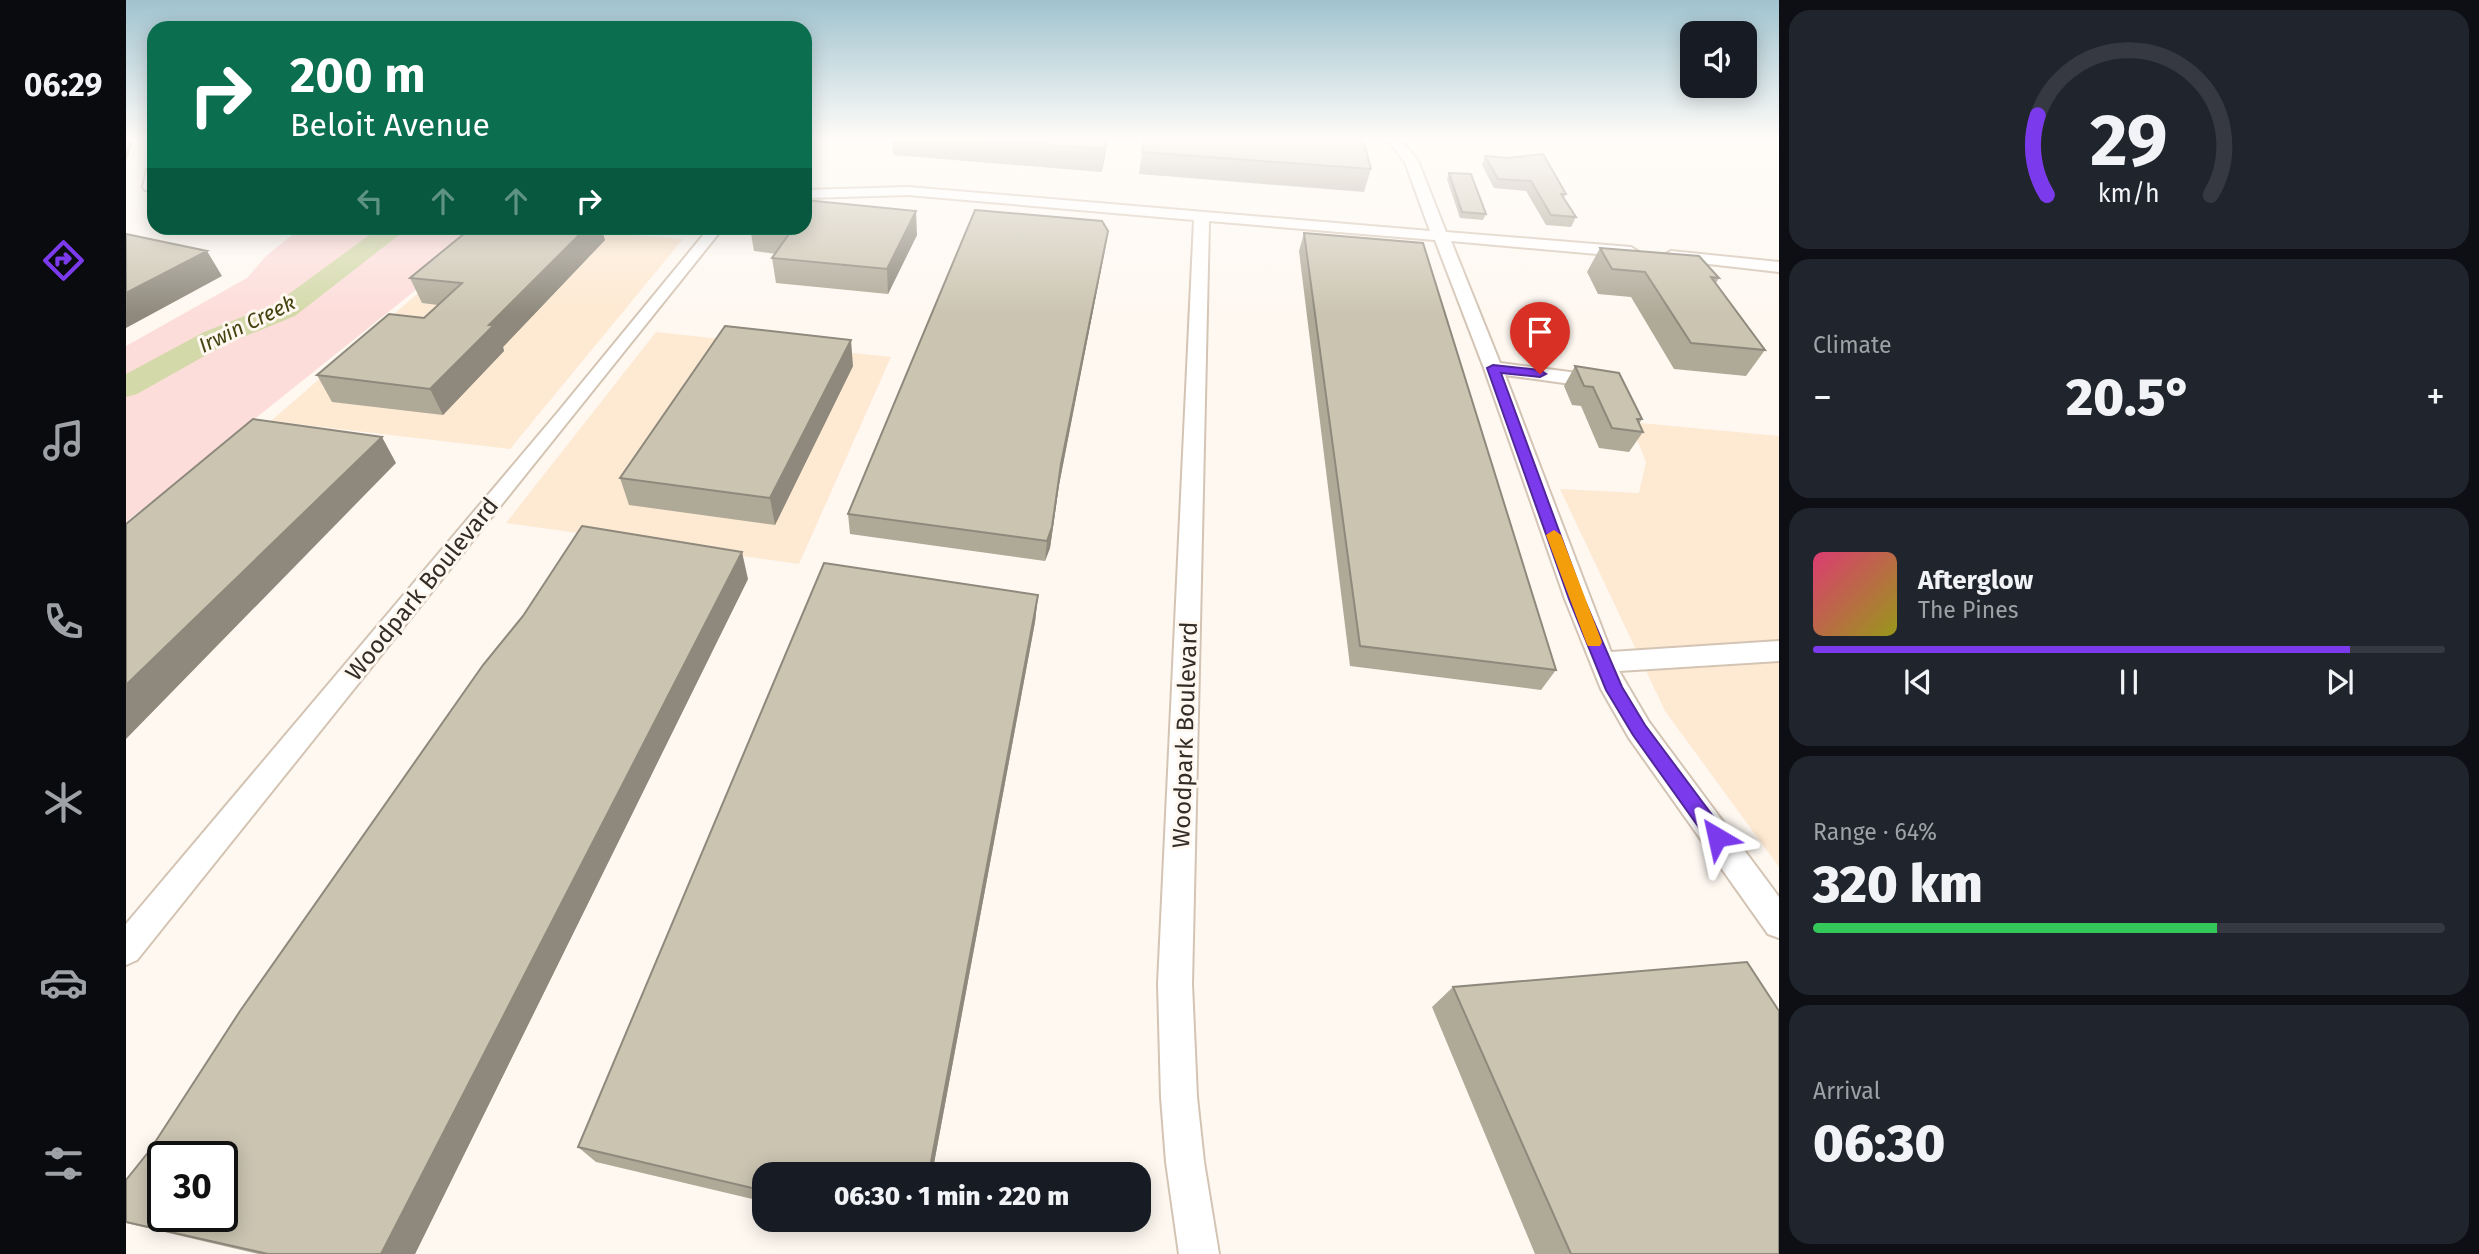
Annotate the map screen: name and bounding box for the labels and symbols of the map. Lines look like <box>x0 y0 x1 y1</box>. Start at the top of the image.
water label: Irwin Creek <box>194 289 300 359</box>
pin <box>1510 302 1570 374</box>
street label: Woodpark Boulevard <box>340 492 504 686</box>
street label: Woodpark Boulevard <box>1167 621 1203 849</box>
position arrow <box>1680 800 1754 874</box>
speed limit sign: 30 <box>147 1141 238 1232</box>

